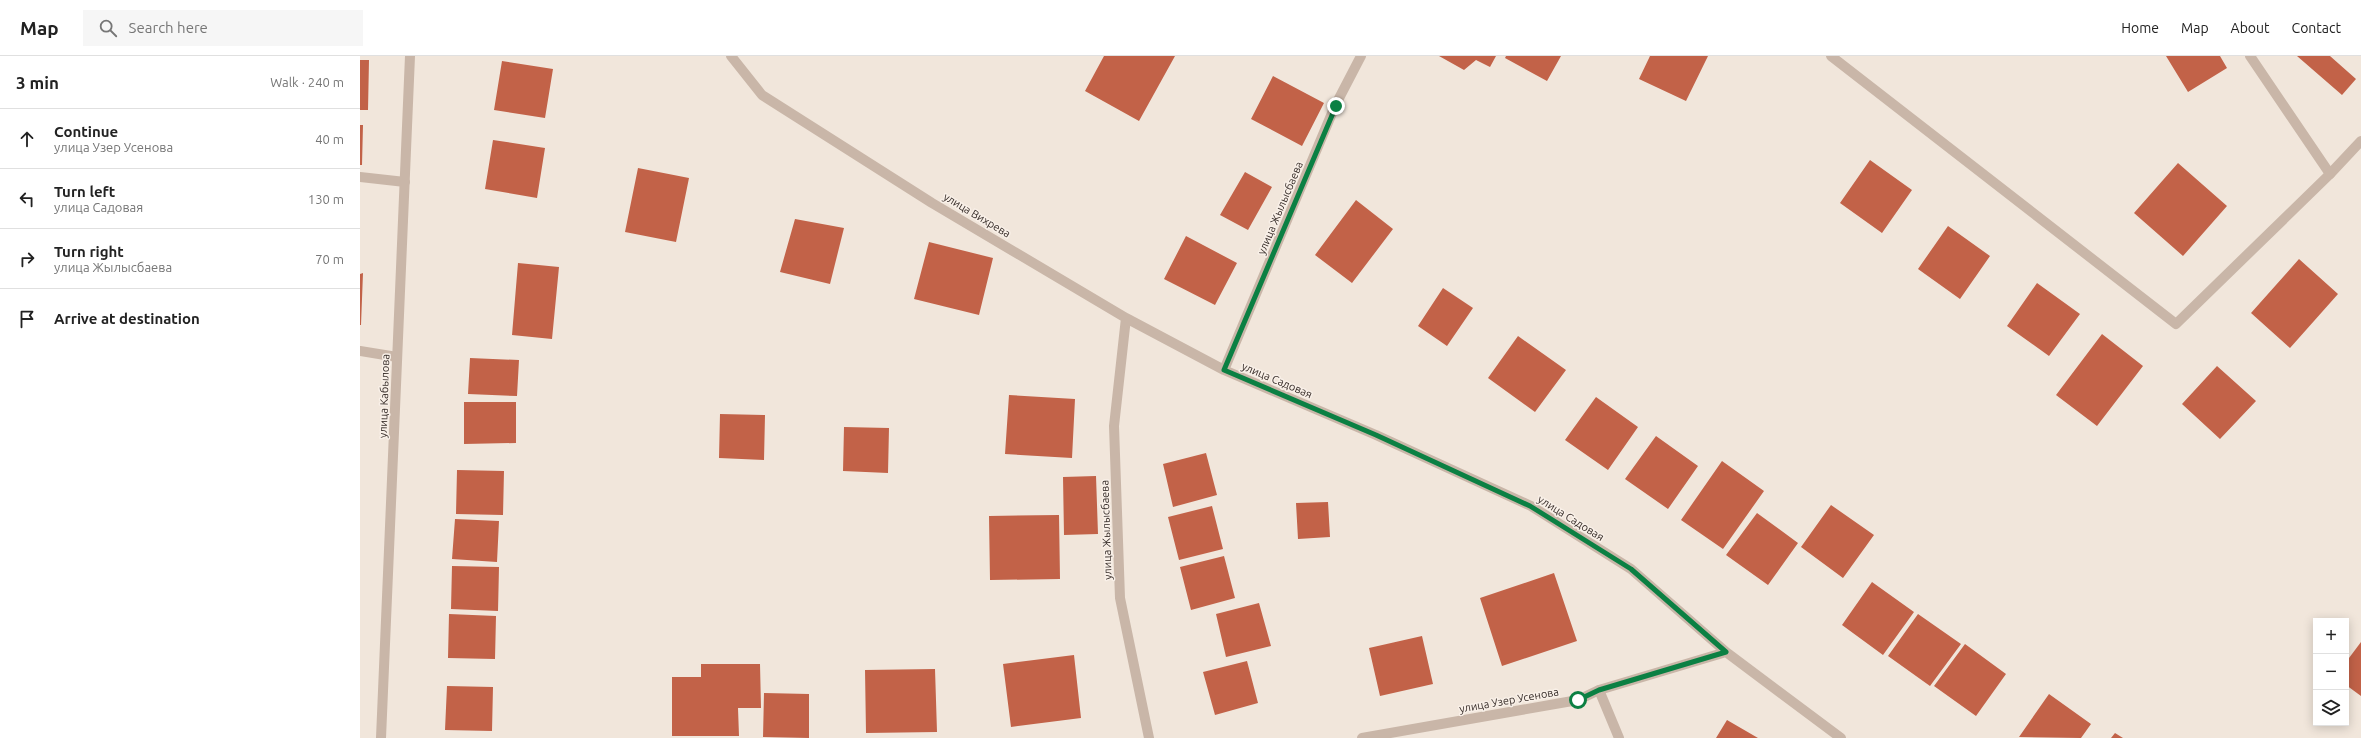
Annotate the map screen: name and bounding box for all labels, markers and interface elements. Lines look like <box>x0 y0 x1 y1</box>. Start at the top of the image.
search box <box>83 10 363 46</box>
text: Map <box>20 17 59 39</box>
icon: search <box>97 17 119 39</box>
text: Search here <box>129 19 208 36</box>
text: Home <box>2121 20 2159 36</box>
text: Map <box>2181 20 2209 36</box>
text: About <box>2231 20 2270 36</box>
text: Contact <box>2292 20 2341 36</box>
text: 3 min <box>16 73 59 92</box>
text: Walk · 240 m <box>270 75 344 89</box>
route end <box>1327 97 1345 115</box>
text: Continue <box>54 123 118 140</box>
icon: ahead <box>16 128 38 150</box>
text: 40 m <box>315 132 344 146</box>
text: улица Узер Усенова <box>54 140 173 154</box>
street label: улица Жылысбаева <box>1255 160 1305 256</box>
text: Turn left <box>54 183 115 200</box>
icon: left <box>16 188 38 210</box>
street label: улица Вихрева <box>941 190 1013 240</box>
text: 130 m <box>308 192 344 206</box>
text: улица Садовая <box>54 200 143 214</box>
text: Turn right <box>54 243 124 260</box>
icon: right <box>16 248 38 270</box>
text: 70 m <box>315 252 344 266</box>
text: улица Жылысбаева <box>54 260 172 274</box>
icon: arrive <box>16 308 38 330</box>
text: Arrive at destination <box>54 310 200 327</box>
street label: улица Кабылова <box>377 354 391 438</box>
street label: улица Садовая <box>1240 360 1314 400</box>
street label: улица Жылысбаева <box>1098 480 1114 580</box>
street label: улица Садовая <box>1536 493 1606 543</box>
map controls <box>2313 618 2349 726</box>
button: + <box>2313 618 2349 654</box>
button: − <box>2313 654 2349 690</box>
street label: улица Узер Усенова <box>1458 685 1560 715</box>
button: layers <box>2313 690 2349 726</box>
route start <box>1569 691 1587 709</box>

